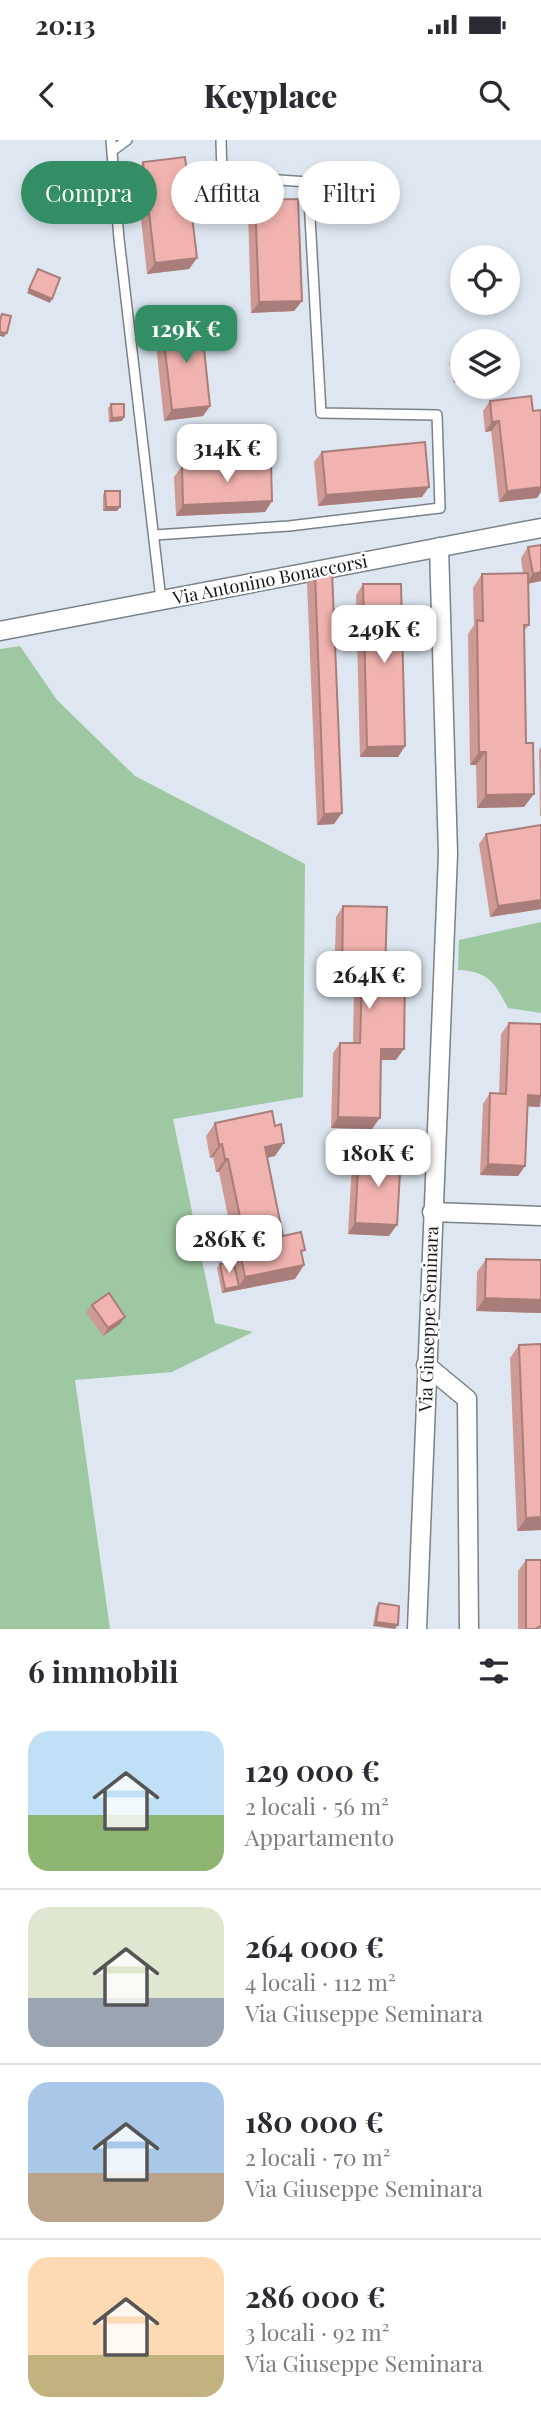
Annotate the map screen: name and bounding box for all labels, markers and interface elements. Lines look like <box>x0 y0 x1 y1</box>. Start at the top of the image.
text: 20:13 <box>35 7 95 42</box>
text: Keyplace <box>204 73 337 116</box>
icon: back <box>28 76 66 114</box>
icon: search <box>475 76 513 114</box>
chip: Compra <box>21 161 157 224</box>
chip: Affitta <box>171 161 284 224</box>
chip: Filtri <box>298 161 400 224</box>
map controls <box>450 245 520 399</box>
button: locate <box>450 245 520 315</box>
pin: 129K € <box>129 306 243 365</box>
text: 129K € <box>151 312 221 343</box>
button: layers <box>450 329 520 399</box>
pin: 314K € <box>170 424 284 484</box>
text: 314K € <box>193 431 261 462</box>
street label: Via Antonino Bonaccorsi <box>170 548 369 610</box>
pin: 249K € <box>327 606 441 665</box>
text: 249K € <box>347 612 421 643</box>
pin: 264K € <box>312 952 426 1011</box>
text: 264K € <box>332 958 406 989</box>
pin: 180K € <box>321 1130 435 1189</box>
text: 180K € <box>342 1136 414 1167</box>
pin: 286K € <box>172 1216 286 1275</box>
text: 286K € <box>192 1222 266 1253</box>
street label: Via Giuseppe Seminara <box>413 1226 443 1413</box>
text: 6 immobili <box>28 1651 178 1691</box>
icon: filters <box>475 1652 513 1690</box>
text: 129 000 € <box>245 1750 380 1790</box>
icon: home <box>84 1759 168 1843</box>
text: 2 locali · 56 m² <box>245 1790 389 1821</box>
text: Appartamento <box>245 1821 394 1852</box>
text: 264 000 € <box>245 1926 384 1966</box>
icon: home <box>84 1935 168 2019</box>
text: 4 locali · 112 m² <box>245 1966 396 1997</box>
text: Via Giuseppe Seminara <box>245 1997 483 2028</box>
text: 180 000 € <box>245 2101 384 2141</box>
icon: home <box>84 2110 168 2194</box>
text: 2 locali · 70 m² <box>245 2141 391 2172</box>
text: Via Giuseppe Seminara <box>245 2172 483 2203</box>
text: 286 000 € <box>245 2276 386 2316</box>
icon: home <box>84 2285 168 2369</box>
text: 3 locali · 92 m² <box>245 2316 390 2347</box>
text: Via Giuseppe Seminara <box>245 2347 483 2378</box>

